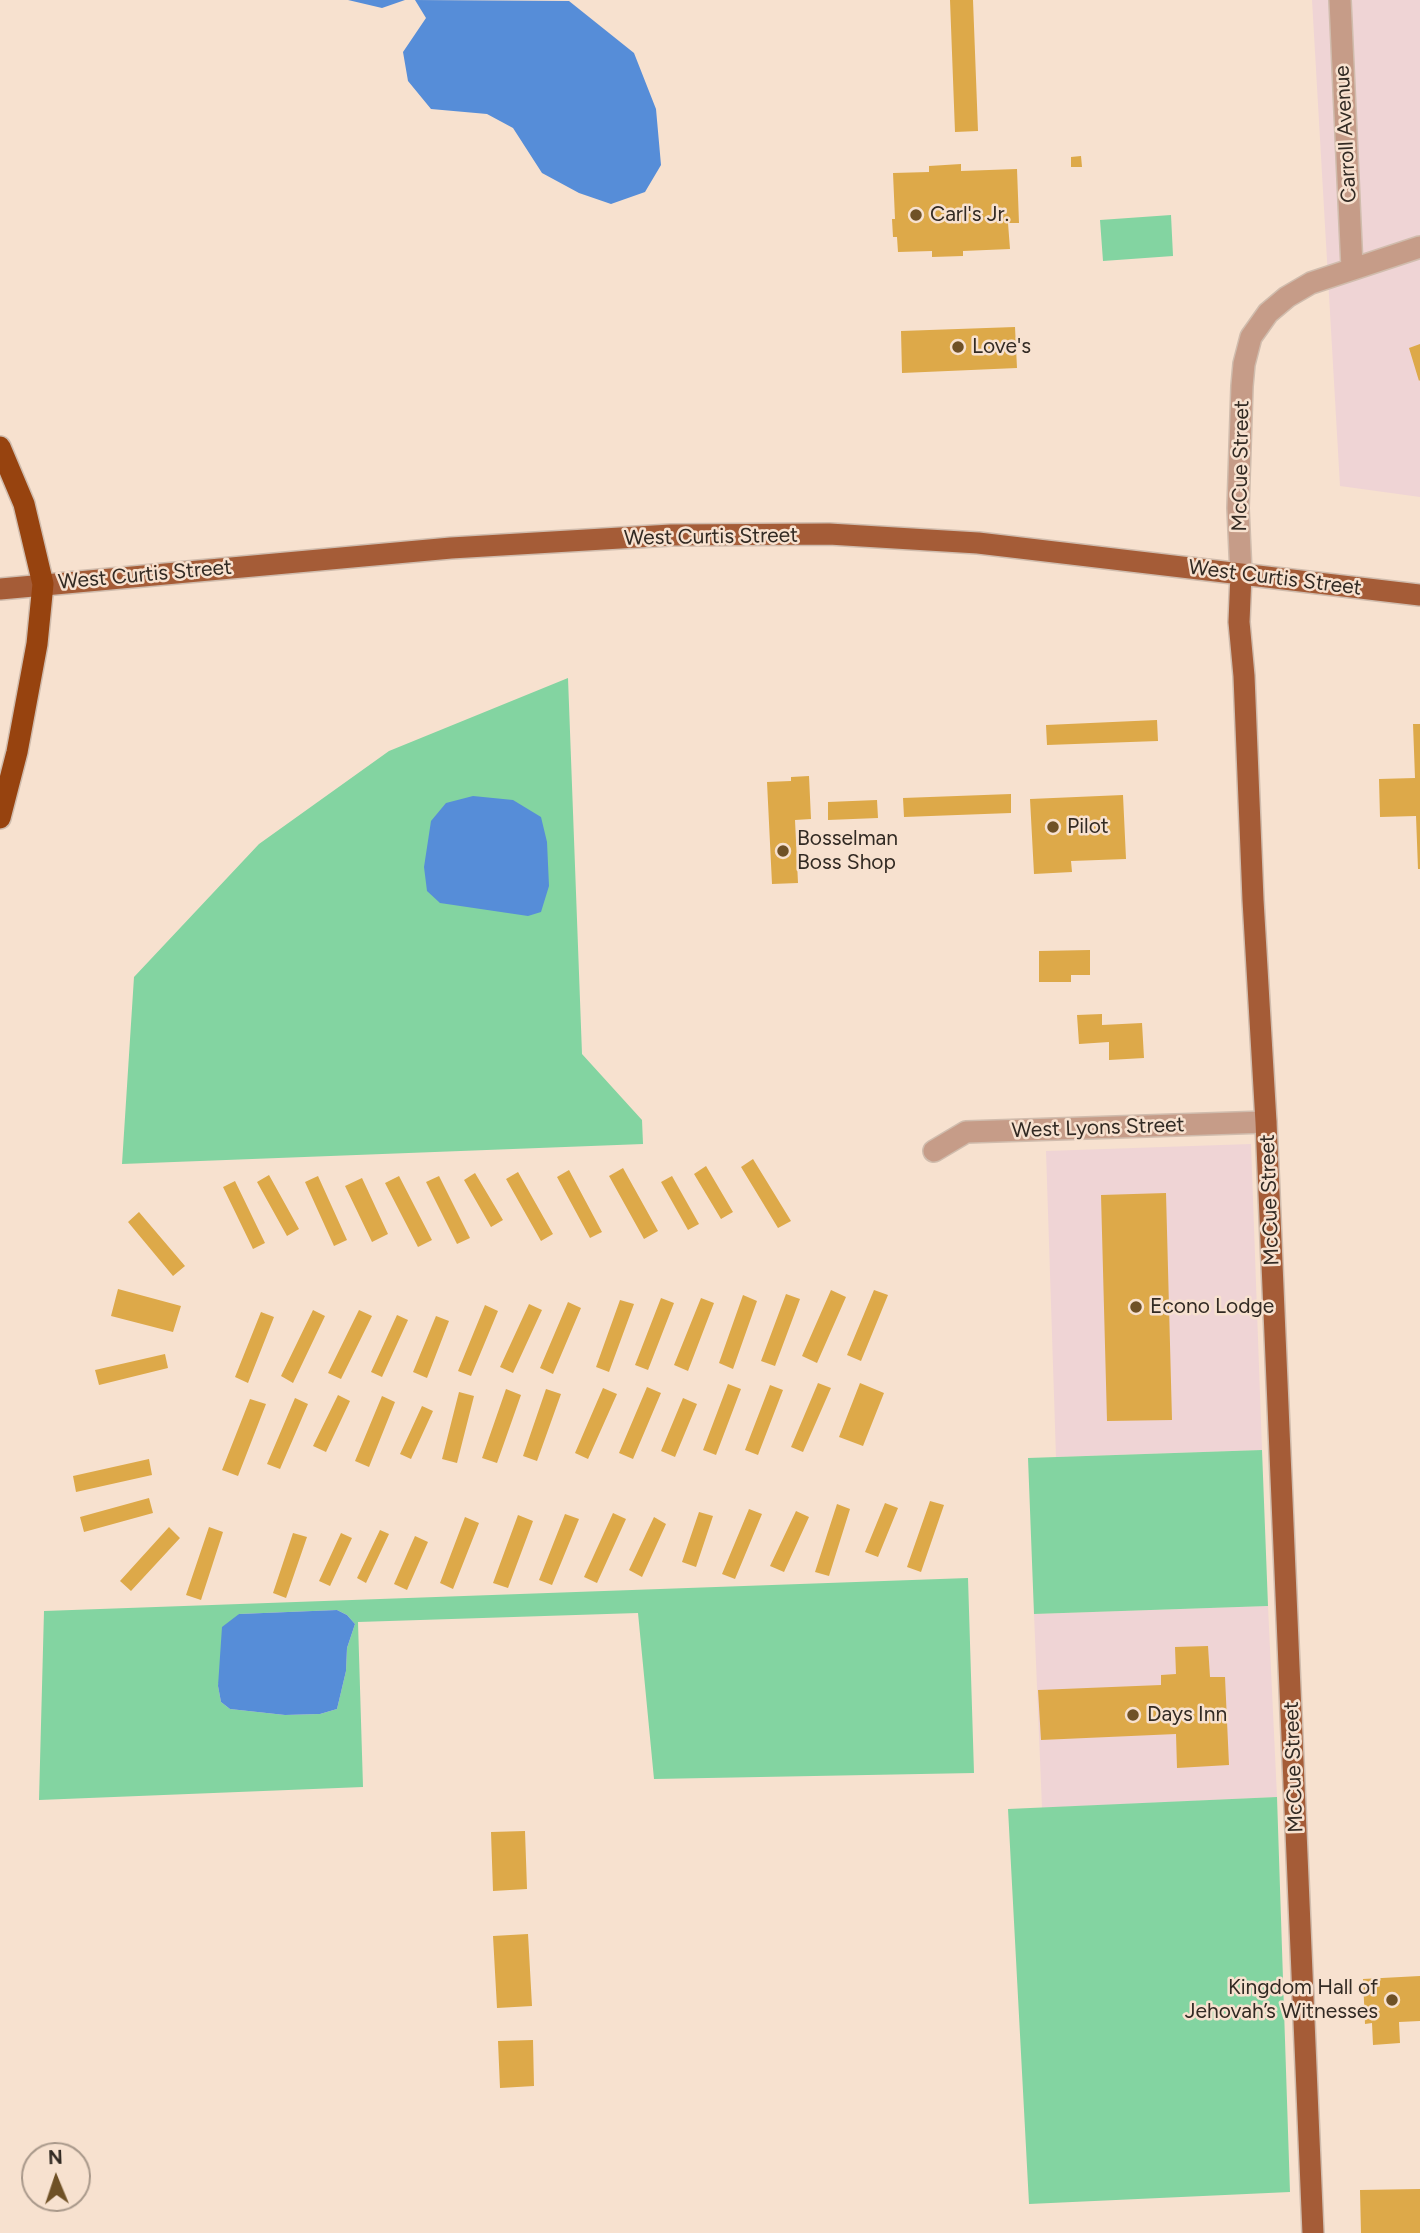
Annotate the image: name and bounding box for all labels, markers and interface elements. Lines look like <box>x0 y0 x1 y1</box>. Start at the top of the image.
street label: Carroll Avenue <box>1330 65 1362 203</box>
place label: Carl's Jr. <box>930 202 1009 228</box>
marker: Carl's Jr. <box>908 207 924 223</box>
place label: Love's <box>972 334 1031 360</box>
marker: Love's <box>950 339 966 355</box>
street label: McCue Street <box>1227 400 1255 532</box>
street label: West Curtis Street <box>624 523 798 551</box>
street label: West Curtis Street <box>57 555 233 595</box>
street label: West Curtis Street <box>1187 555 1363 601</box>
place label: Pilot <box>1067 814 1109 840</box>
marker: Pilot <box>1045 819 1061 835</box>
place label: Bosselman Boss Shop <box>797 826 898 876</box>
marker: Bosselman Boss Shop <box>775 843 791 859</box>
street label: West Lyons Street <box>1011 1112 1185 1144</box>
street label: McCue Street <box>1255 1134 1285 1266</box>
place label: Econo Lodge <box>1150 1294 1274 1320</box>
marker: Econo Lodge <box>1128 1299 1144 1315</box>
street label: McCue Street <box>1279 1701 1309 1833</box>
place label: Days Inn <box>1147 1702 1227 1728</box>
marker: Days Inn <box>1125 1707 1141 1723</box>
place label: Kingdom Hall of Jehovah’s Witnesses <box>1185 1975 1378 2025</box>
marker: Kingdom Hall of Jehovah’s Witnesses <box>1384 1992 1400 2008</box>
north arrow <box>21 2142 91 2212</box>
text: N <box>48 2146 63 2169</box>

